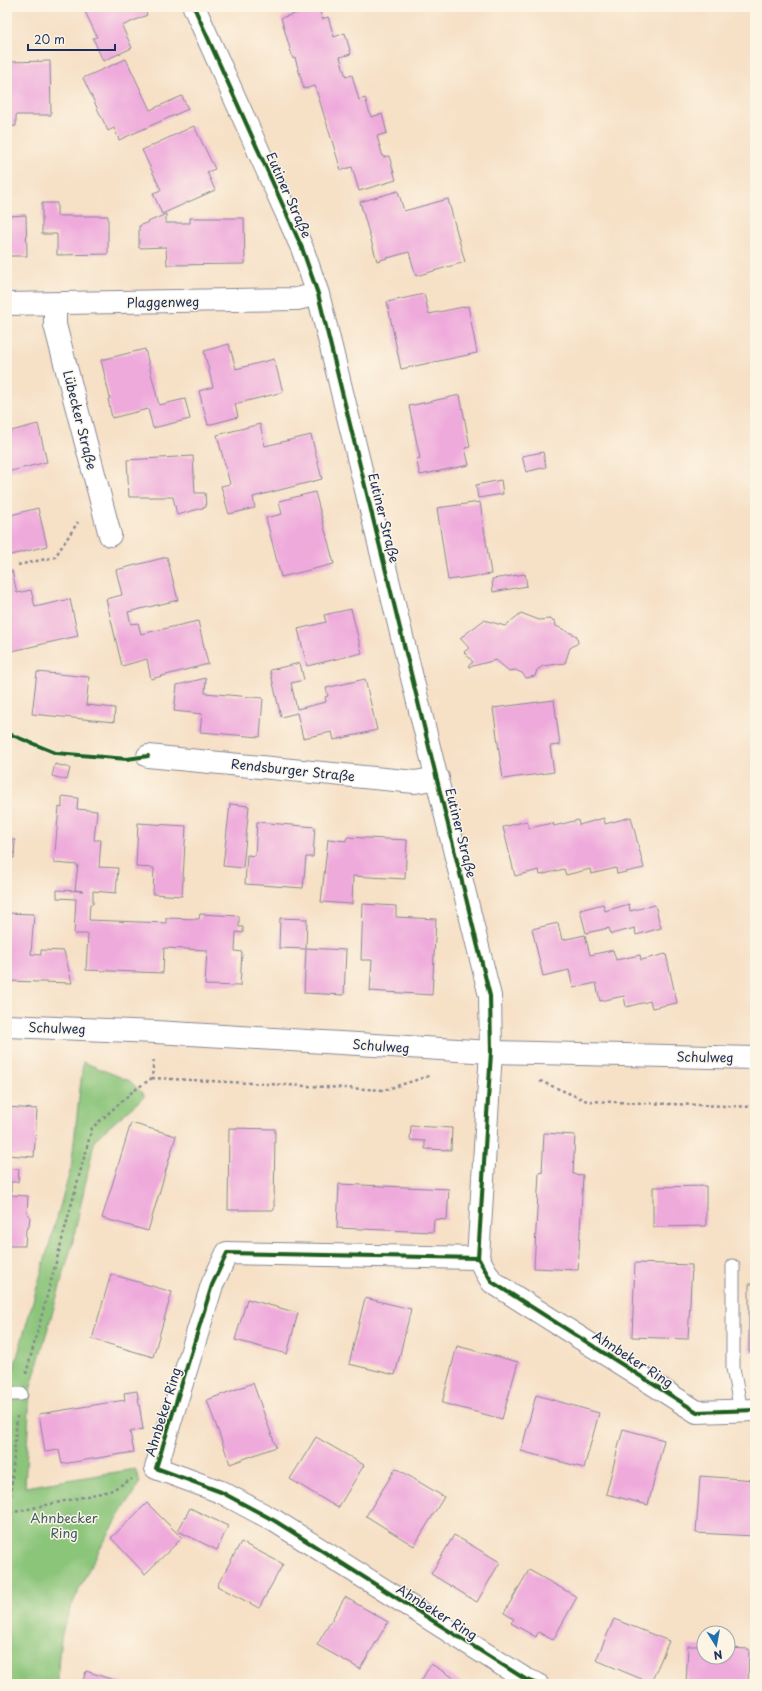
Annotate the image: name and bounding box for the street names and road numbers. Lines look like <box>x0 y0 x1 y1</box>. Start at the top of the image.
street label: Eutiner Straße <box>262 149 317 241</box>
street label: Plaggenweg <box>126 291 200 312</box>
street label: Lübecker Straße <box>59 368 102 472</box>
street label: Eutiner Straße <box>364 471 405 565</box>
street label: Rendsburger Straße <box>230 754 356 785</box>
street label: Eutiner Straße <box>441 786 482 880</box>
street label: Schulweg <box>28 1017 86 1038</box>
street label: Schulweg <box>352 1034 410 1057</box>
street label: Schulweg <box>676 1046 734 1067</box>
street label: Ahnbeker Ring <box>589 1325 677 1392</box>
street label: Ahnbeker Ring <box>140 1365 185 1459</box>
street label: Ahnbeker Ring <box>393 1579 481 1644</box>

